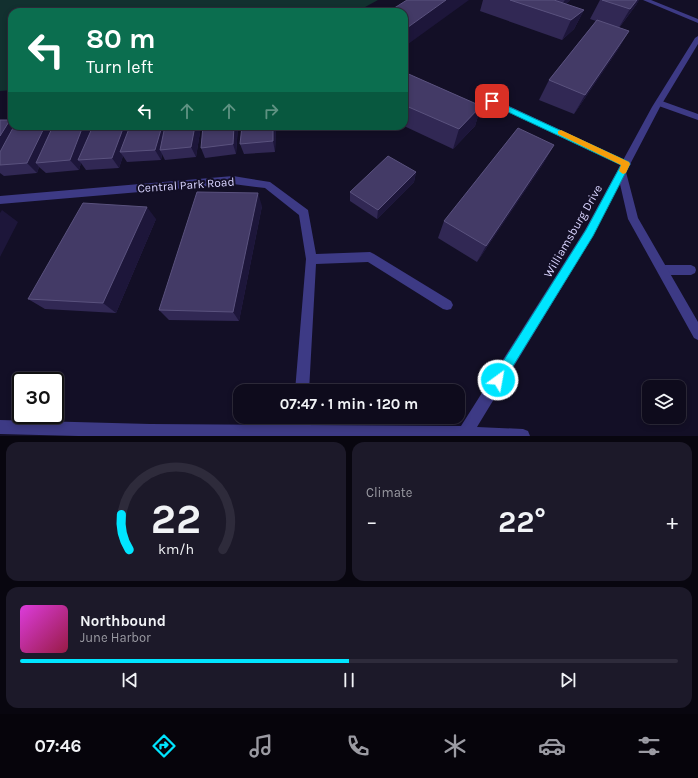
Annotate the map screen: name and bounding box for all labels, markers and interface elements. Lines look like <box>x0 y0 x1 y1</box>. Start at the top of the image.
text: 80 m <box>86 22 155 55</box>
icon: left <box>20 24 72 76</box>
text: Turn left <box>86 56 154 78</box>
pin <box>475 84 509 118</box>
icon: arrive <box>481 90 503 112</box>
icon: left <box>134 100 156 122</box>
icon: ahead <box>176 100 198 122</box>
icon: ahead <box>218 100 240 122</box>
icon: right <box>260 100 282 122</box>
street label: Central Park Road <box>137 175 235 195</box>
street label: Williamsburg Drive <box>541 182 605 280</box>
position arrow <box>477 359 519 401</box>
speed limit sign: 30 <box>12 372 64 424</box>
map controls <box>642 380 686 424</box>
button: layers <box>642 380 686 424</box>
text: 07:47 · 1 min · 120 m <box>280 395 418 413</box>
text: Climate <box>366 485 412 500</box>
text: 22 <box>151 494 201 542</box>
text: 22° <box>498 504 546 540</box>
text: − <box>366 509 378 535</box>
text: + <box>666 509 678 535</box>
text: km/h <box>158 540 194 557</box>
text: Northbound <box>80 612 166 630</box>
text: June Harbor <box>80 630 151 645</box>
icon: previous <box>119 669 141 691</box>
icon: pause <box>338 669 360 691</box>
icon: next <box>557 669 579 691</box>
icon: directions <box>150 732 178 760</box>
icon: music <box>247 732 275 760</box>
icon: phone <box>344 732 372 760</box>
icon: climate <box>441 732 469 760</box>
icon: car <box>538 732 566 760</box>
icon: filters <box>635 732 663 760</box>
text: 07:46 <box>35 735 81 757</box>

